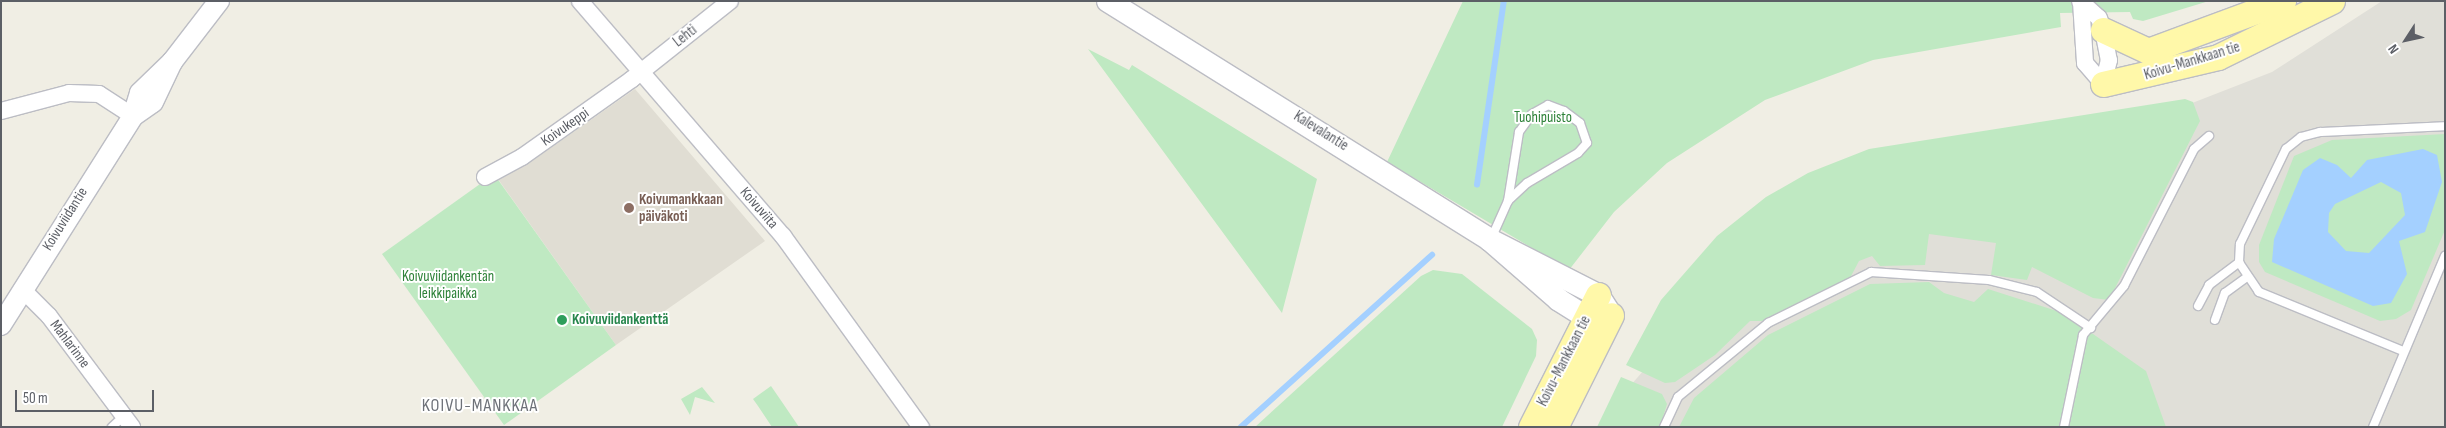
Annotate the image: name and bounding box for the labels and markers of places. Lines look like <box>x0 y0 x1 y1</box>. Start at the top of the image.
place label: Koivumankkaan päiväkoti <box>639 190 723 225</box>
marker: Koivumankkaan päiväkoti <box>623 202 635 214</box>
place label: Koivuviidankenttä <box>572 311 668 329</box>
marker: Koivuviidankenttä <box>556 314 568 326</box>

